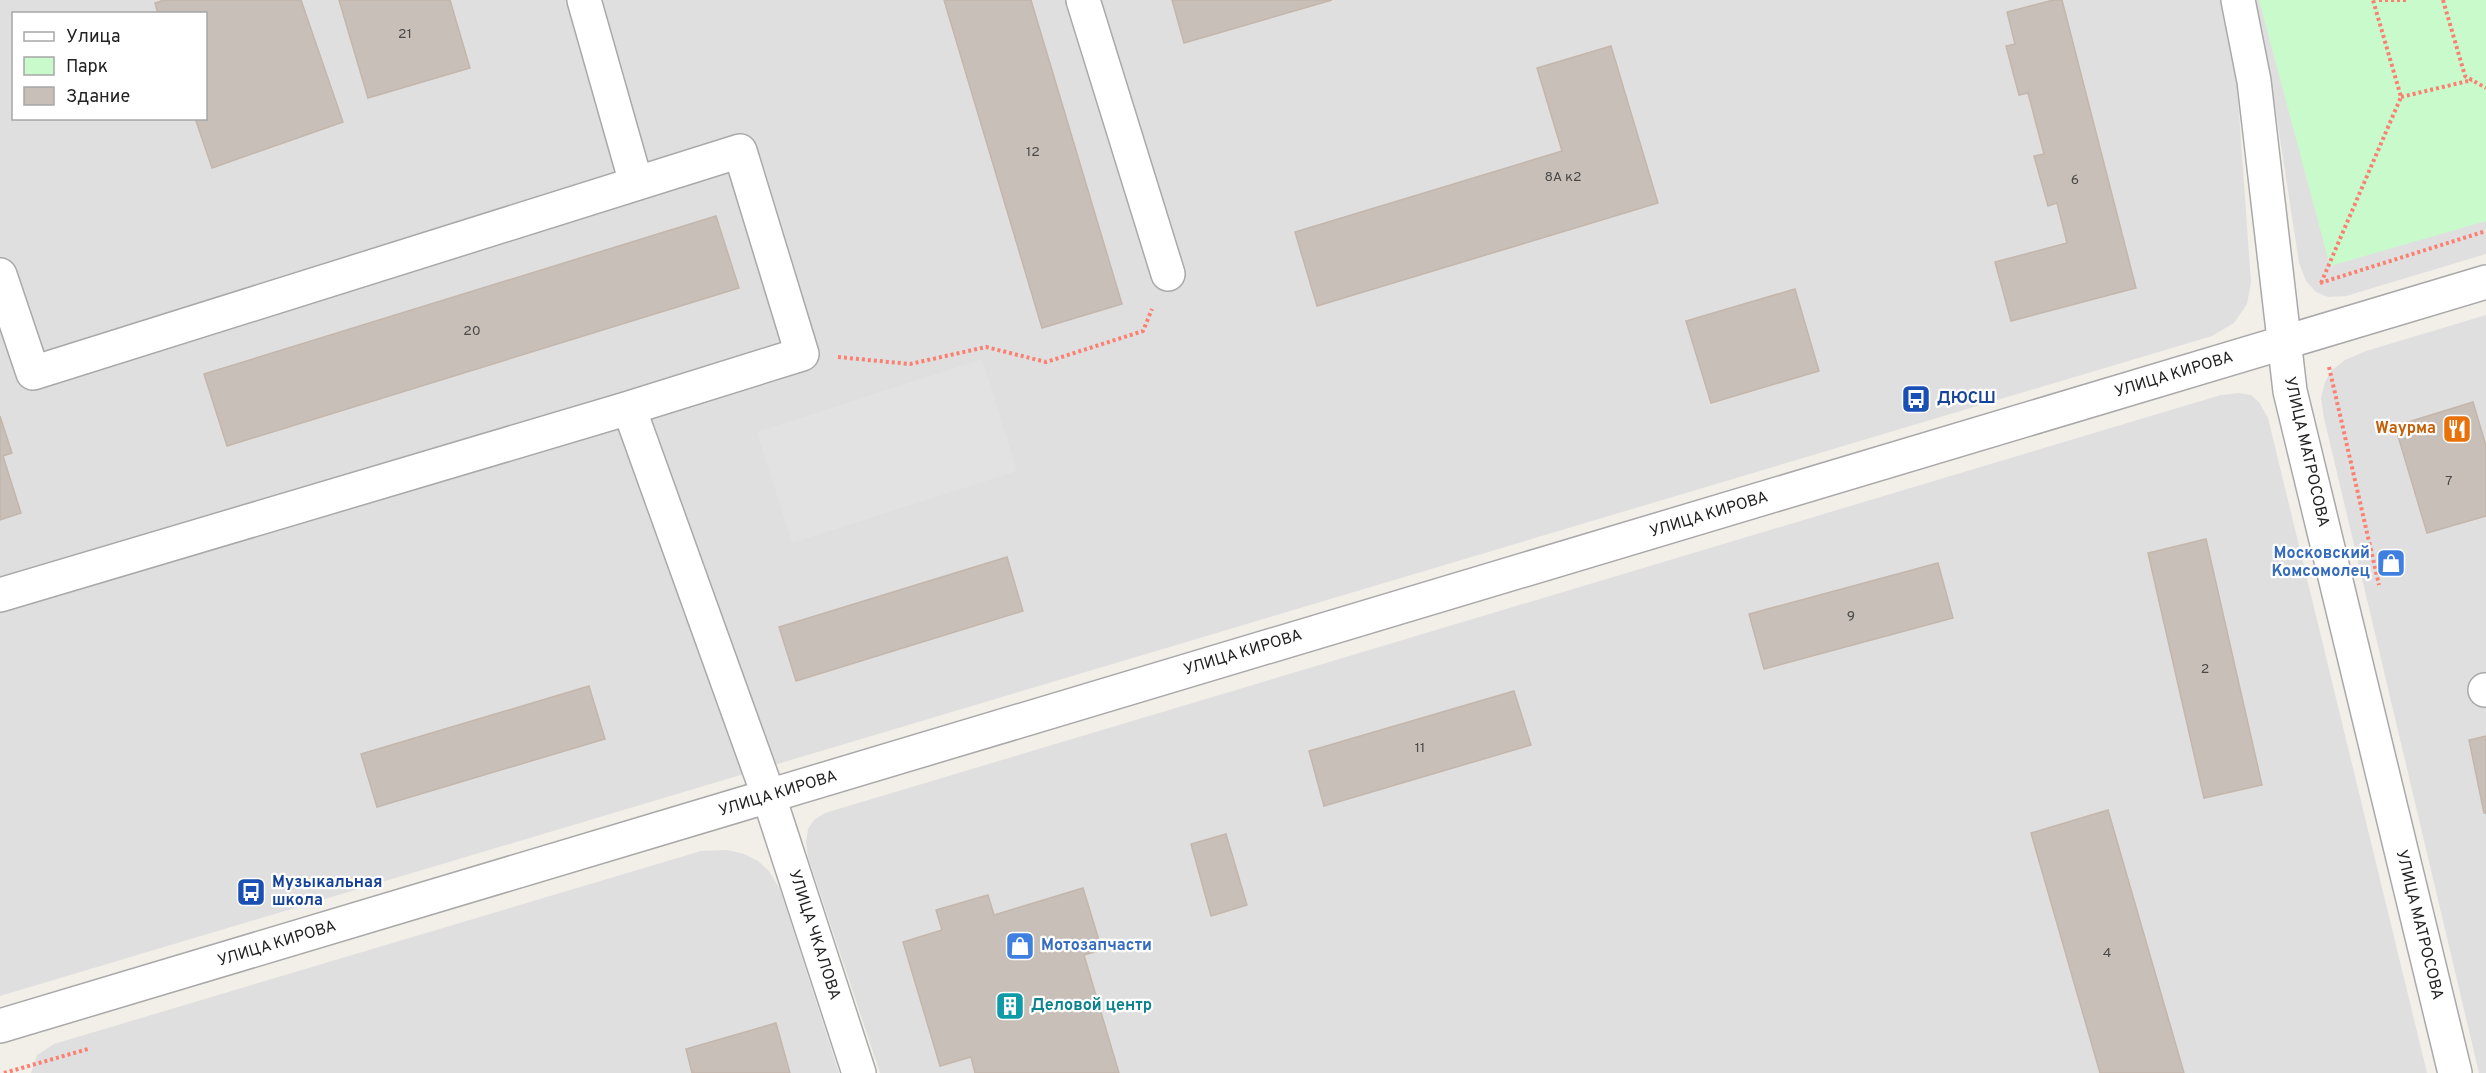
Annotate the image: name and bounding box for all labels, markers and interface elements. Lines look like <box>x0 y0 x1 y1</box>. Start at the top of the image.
legend <box>12 12 207 120</box>
text: Улица <box>66 26 120 49</box>
house number: 21 <box>398 26 412 43</box>
text: Парк <box>66 56 108 79</box>
text: Здание <box>66 86 130 109</box>
house number: 12 <box>1026 144 1040 161</box>
house number: 8А к2 <box>1544 169 1582 186</box>
house number: 6 <box>2071 172 2079 189</box>
house number: 20 <box>463 323 481 340</box>
street label: УЛИЦА КИРОВА <box>2112 347 2236 403</box>
street label: УЛИЦА МАТРОСОВА <box>2279 375 2333 529</box>
bus stop icon: ДЮСШ <box>1900 383 1932 415</box>
place label: ДЮСШ <box>1937 389 1996 409</box>
restaurant icon: Wаурма <box>2441 413 2473 445</box>
place label: Wаурма <box>2375 419 2436 439</box>
house number: 7 <box>2445 473 2453 490</box>
street label: УЛИЦА КИРОВА <box>1647 487 1771 543</box>
place label: Московский Комсомолец <box>2271 544 2370 582</box>
shop icon: Московский Комсомолец <box>2375 547 2407 579</box>
house number: 9 <box>1847 608 1855 625</box>
street label: УЛИЦА КИРОВА <box>1181 625 1305 681</box>
house number: 2 <box>2201 661 2209 678</box>
house number: 11 <box>1415 740 1425 757</box>
street label: УЛИЦА КИРОВА <box>716 766 840 822</box>
street label: УЛИЦА МАТРОСОВА <box>2391 848 2447 1002</box>
street label: УЛИЦА ЧКАЛОВА <box>784 867 845 1003</box>
place label: Музыкальная школа <box>272 873 382 911</box>
bus stop icon: Музыкальная школа <box>235 876 267 908</box>
street label: УЛИЦА КИРОВА <box>215 916 339 972</box>
shop icon: Мотозапчасти <box>1004 930 1036 962</box>
place label: Мотозапчасти <box>1041 936 1152 956</box>
house number: 4 <box>2103 945 2111 962</box>
building icon: Деловой центр <box>994 990 1026 1022</box>
place label: Деловой центр <box>1031 996 1152 1016</box>

